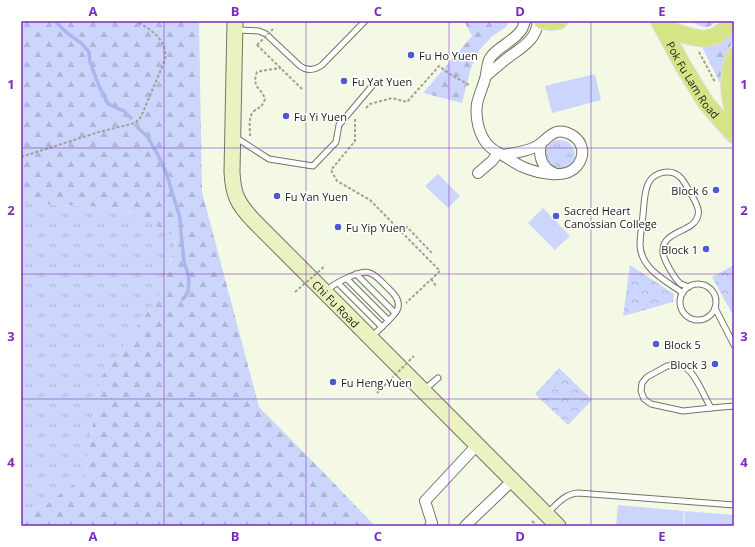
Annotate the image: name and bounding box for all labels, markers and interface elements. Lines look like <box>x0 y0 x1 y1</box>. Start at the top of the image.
text: A <box>89 2 98 20</box>
text: B <box>231 2 240 20</box>
text: C <box>374 2 382 20</box>
text: D <box>515 2 525 20</box>
text: E <box>658 2 666 20</box>
street label: Pok Fu Lam Road <box>664 38 723 121</box>
place label: Fu Ho Yuen <box>419 48 478 63</box>
marker: Fu Ho Yuen <box>406 50 416 60</box>
place label: Fu Yat Yuen <box>352 74 412 89</box>
text: 1 <box>7 75 15 93</box>
text: 1 <box>740 75 748 93</box>
marker: Fu Yat Yuen <box>339 76 349 86</box>
place label: Fu Yi Yuen <box>294 109 347 124</box>
marker: Fu Yi Yuen <box>281 111 291 121</box>
place label: Block 6 <box>671 183 708 198</box>
marker: Block 6 <box>711 185 721 195</box>
place label: Fu Yan Yuen <box>285 189 348 204</box>
marker: Fu Yan Yuen <box>272 191 282 201</box>
text: 2 <box>7 201 15 219</box>
text: 2 <box>740 201 748 219</box>
place label: Sacred Heart Canossian College <box>564 203 657 231</box>
marker: Sacred Heart Canossian College <box>551 211 561 221</box>
place label: Fu Yip Yuen <box>346 220 406 235</box>
marker: Fu Yip Yuen <box>333 222 343 232</box>
place label: Block 1 <box>661 242 698 257</box>
marker: Block 1 <box>701 244 711 254</box>
street label: Chi Fu Road <box>310 277 363 330</box>
text: 3 <box>7 327 15 345</box>
text: 3 <box>740 327 748 345</box>
place label: Block 5 <box>664 337 701 352</box>
marker: Block 5 <box>651 339 661 349</box>
place label: Block 3 <box>670 357 707 372</box>
marker: Block 3 <box>710 359 720 369</box>
place label: Fu Heng Yuen <box>341 375 412 390</box>
marker: Fu Heng Yuen <box>328 377 338 387</box>
text: 4 <box>7 453 15 471</box>
text: 4 <box>740 453 748 471</box>
text: A <box>89 527 98 545</box>
text: B <box>231 527 240 545</box>
text: C <box>374 527 382 545</box>
text: D <box>515 527 525 545</box>
text: E <box>658 527 666 545</box>

